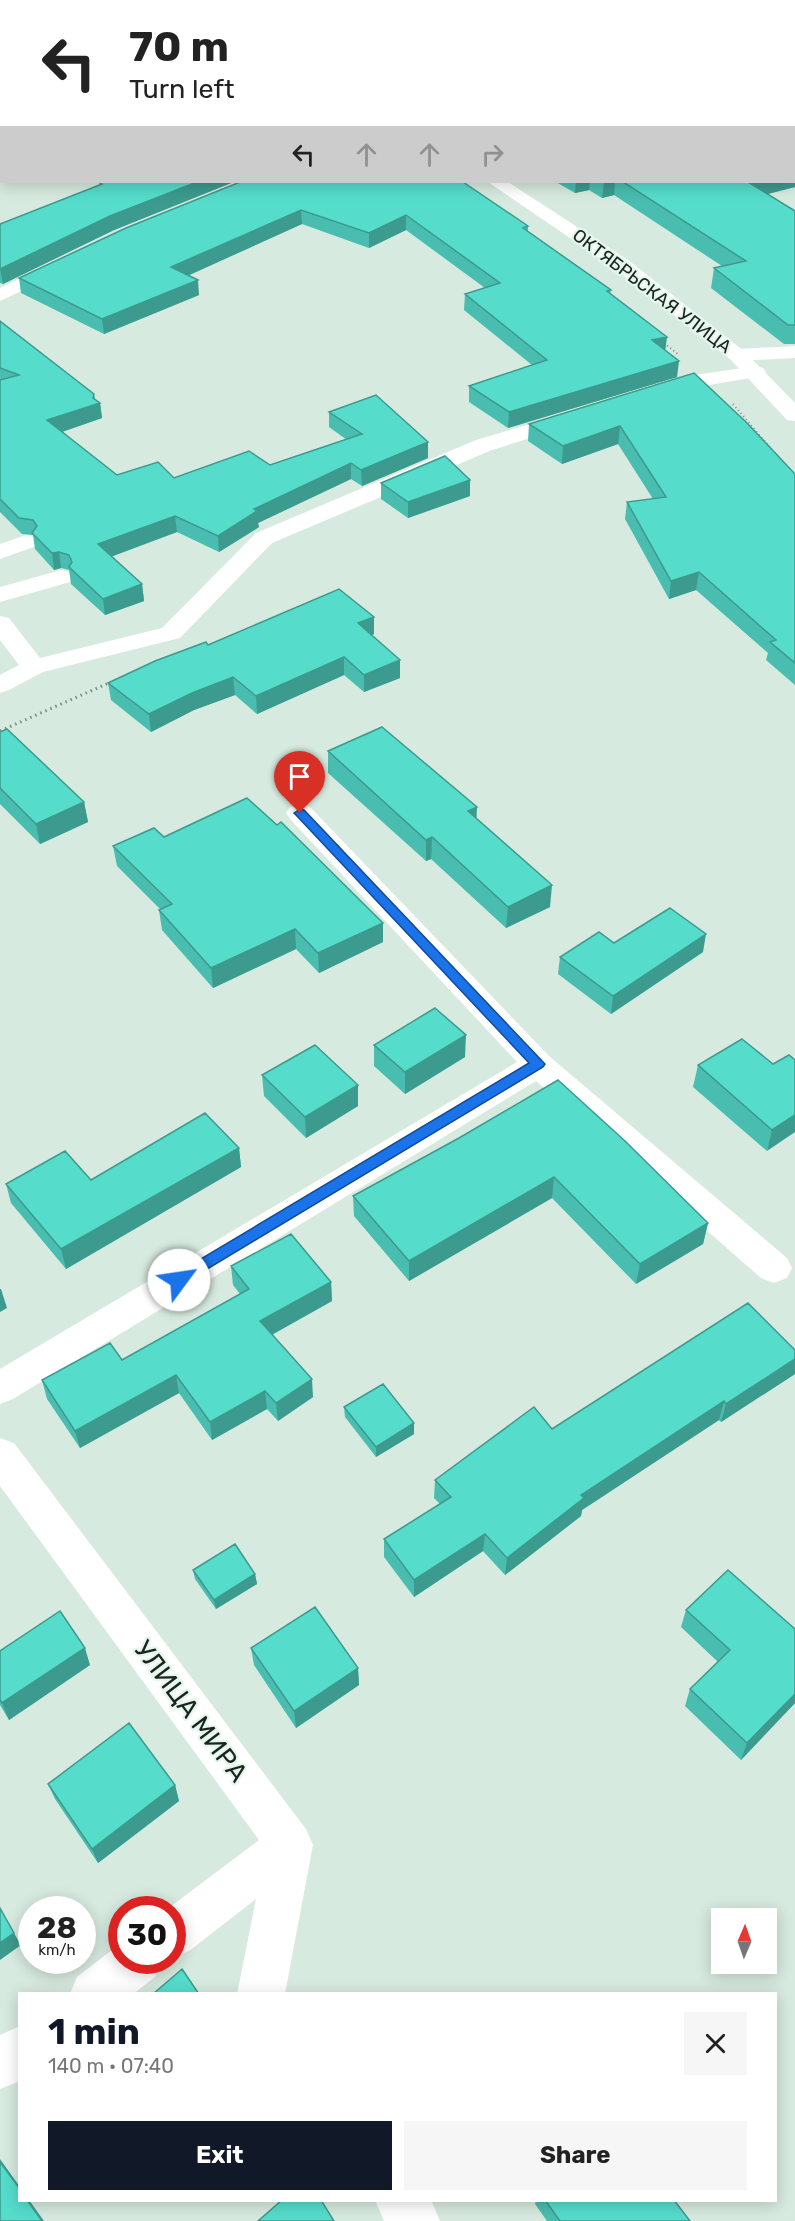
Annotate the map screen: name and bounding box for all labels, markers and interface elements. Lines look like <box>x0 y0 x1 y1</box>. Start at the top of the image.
text: 70 m <box>129 22 229 72</box>
icon: left <box>30 24 108 102</box>
text: Turn left <box>129 73 234 105</box>
icon: left <box>287 138 320 171</box>
icon: ahead <box>350 138 383 171</box>
icon: ahead <box>413 138 446 171</box>
icon: right <box>476 138 509 171</box>
street label: ОКТЯБРЬСКАЯ УЛИЦА <box>568 224 736 358</box>
pin <box>274 751 325 813</box>
icon: arrive <box>283 760 316 793</box>
position arrow <box>147 1248 211 1312</box>
street label: УЛИЦА МИРА <box>127 1634 254 1788</box>
speed limit sign: 30 <box>108 1896 186 1974</box>
north arrow <box>711 1908 777 1974</box>
map controls <box>711 1908 777 1974</box>
text: 28 <box>37 1910 77 1946</box>
text: km/h <box>38 1941 76 1959</box>
text: 1 min <box>48 2010 140 2053</box>
button: close <box>684 2012 747 2075</box>
text: 140 m · 07:40 <box>48 2054 174 2078</box>
button: Exit <box>48 2121 392 2190</box>
button: Share <box>404 2121 747 2190</box>

